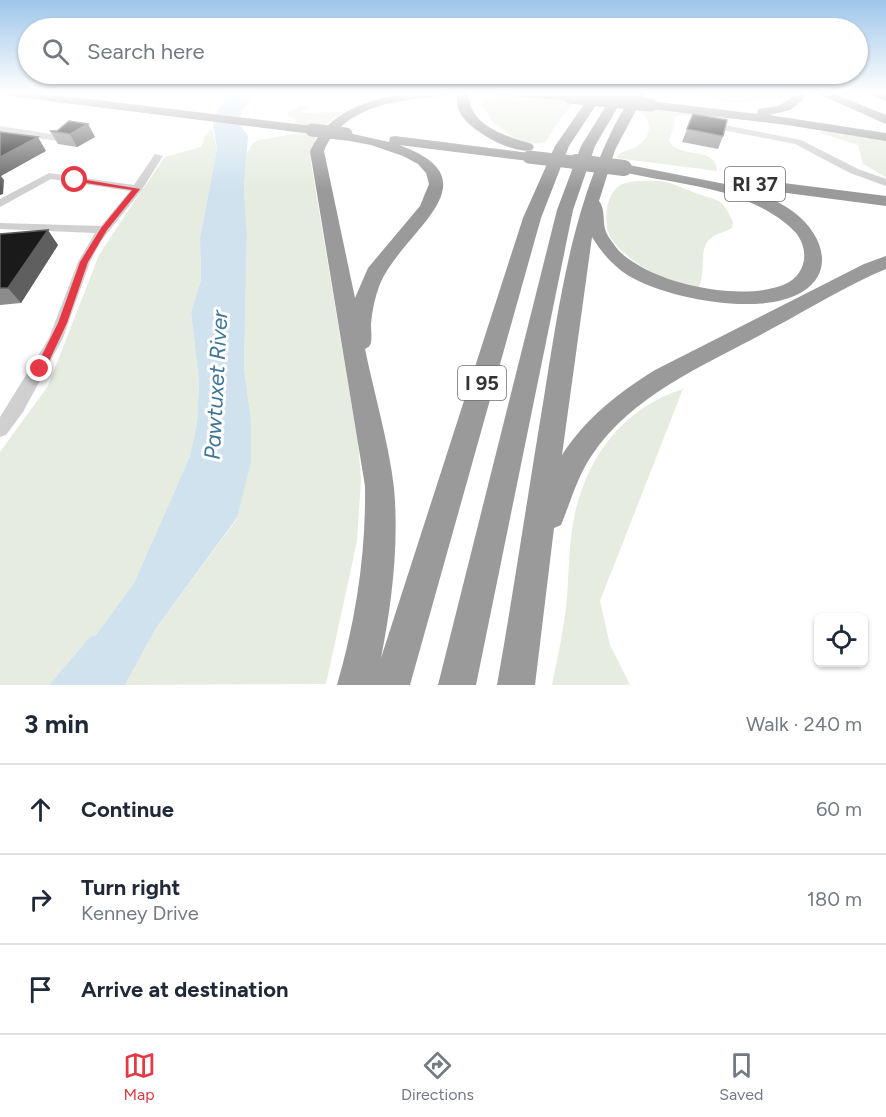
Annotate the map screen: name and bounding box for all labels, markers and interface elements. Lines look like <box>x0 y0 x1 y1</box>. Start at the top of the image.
search box <box>18 18 868 84</box>
icon: search <box>39 35 72 68</box>
text: Search here <box>87 38 205 65</box>
route start <box>61 166 87 192</box>
road number: RI 37 <box>725 167 785 201</box>
water label: Pawtuxet River <box>199 308 233 460</box>
route end <box>26 355 52 381</box>
road number: I 95 <box>458 366 506 400</box>
map controls <box>814 613 868 667</box>
button: locate <box>814 613 868 667</box>
text: 3 min <box>24 708 89 740</box>
text: Walk · 240 m <box>746 712 862 736</box>
icon: ahead <box>24 793 57 826</box>
text: Continue <box>81 796 174 823</box>
text: 60 m <box>816 797 862 821</box>
text: Turn right <box>81 874 180 901</box>
icon: right <box>24 883 57 916</box>
text: 180 m <box>807 887 862 911</box>
text: Kenney Drive <box>81 901 199 925</box>
icon: arrive <box>24 973 57 1006</box>
text: Arrive at destination <box>81 976 289 1003</box>
tab: Map <box>123 1049 156 1104</box>
tab: Directions <box>401 1049 474 1104</box>
tab: Saved <box>719 1049 763 1104</box>

